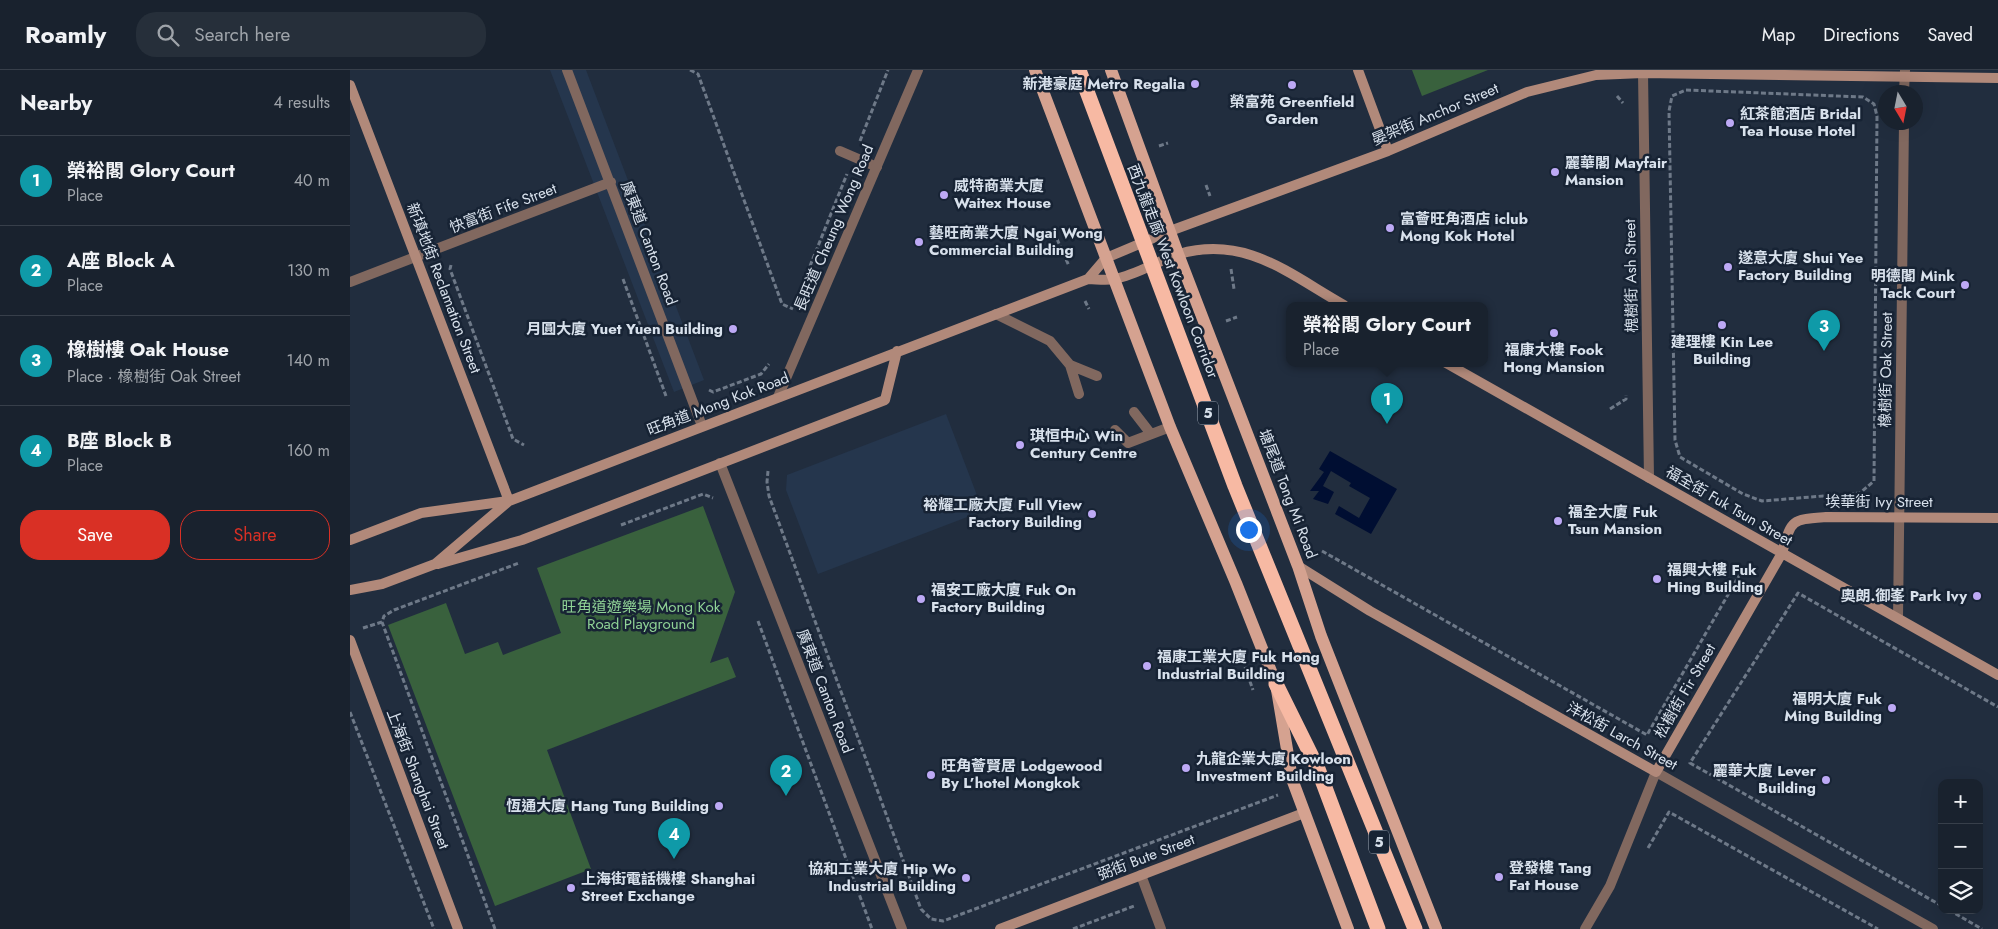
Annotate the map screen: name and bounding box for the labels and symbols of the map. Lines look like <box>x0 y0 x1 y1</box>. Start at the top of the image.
place label: 新港豪庭 Metro Regalia <box>1023 73 1185 95</box>
street label: 晏架街 Anchor Street <box>1368 77 1502 151</box>
marker: 新港豪庭 Metro Regalia <box>1189 78 1201 90</box>
marker: 榮富苑 Greenfield Garden <box>1286 79 1298 91</box>
north arrow <box>1878 85 1923 130</box>
place label: 榮富苑 Greenfield Garden <box>1230 91 1354 130</box>
place label: 紅茶館酒店 Bridal Tea House Hotel <box>1740 103 1861 142</box>
marker: 紅茶館酒店 Bridal Tea House Hotel <box>1724 117 1736 129</box>
street label: 長旺道 Cheung Wong Road <box>789 141 879 315</box>
place label: 麗華閣 Mayfair Mansion <box>1565 152 1668 191</box>
street label: 西九龍走廊 West Kowloon Corridor <box>1122 161 1224 382</box>
marker: 麗華閣 Mayfair Mansion <box>1549 166 1561 178</box>
place label: 威特商業大廈 Waitex House <box>954 175 1051 214</box>
street label: 快富街 Fife Street <box>446 177 560 239</box>
street label: 廣東道 Canton Road <box>615 178 683 308</box>
marker: 威特商業大廈 Waitex House <box>938 189 950 201</box>
street label: 新填地街 Reclamation Street <box>401 199 487 377</box>
place label: 富薈旺角酒店 iclub Mong Kok Hotel <box>1400 208 1528 247</box>
street label: 槐樹街 Ash Street <box>1619 219 1643 333</box>
place label: 藝旺商業大廈 Ngai Wong Commercial Building <box>929 222 1103 261</box>
marker: 富薈旺角酒店 iclub Mong Kok Hotel <box>1384 222 1396 234</box>
marker: 藝旺商業大廈 Ngai Wong Commercial Building <box>913 236 925 248</box>
place label: 遂意大廈 Shui Yee Factory Building <box>1738 247 1864 286</box>
marker: 遂意大廈 Shui Yee Factory Building <box>1722 261 1734 273</box>
place label: 明德閣 Mink Tack Court <box>1871 265 1955 304</box>
marker: 明德閣 Mink Tack Court <box>1959 279 1971 291</box>
pin: 3 <box>1808 310 1840 351</box>
street label: 橡樹街 Oak Street <box>1874 312 1898 428</box>
place label: 月圓大廈 Yuet Yuen Building <box>526 318 723 340</box>
marker: 建理樓 Kin Lee Building <box>1716 319 1728 331</box>
marker: 月圓大廈 Yuet Yuen Building <box>727 323 739 335</box>
marker: 福康大樓 Fook Hong Mansion <box>1548 327 1560 339</box>
place label: 建理樓 Kin Lee Building <box>1671 331 1774 370</box>
place label: 福康大樓 Fook Hong Mansion <box>1503 339 1605 378</box>
street label: 旺角道 Mong Kok Road <box>644 367 792 441</box>
pin: 1 <box>1371 383 1403 424</box>
road number: 5 <box>1198 402 1218 424</box>
place label: 琪恒中心 Win Century Centre <box>1030 425 1138 464</box>
street label: 塘尾道 Tong Mi Road <box>1253 426 1323 562</box>
marker: 琪恒中心 Win Century Centre <box>1014 439 1026 451</box>
street label: 福全街 Fuk Tsun Street <box>1661 461 1797 552</box>
street label: 埃華街 Ivy Street <box>1825 491 1933 513</box>
place label: 裕耀工廠大廈 Full View Factory Building <box>923 494 1083 533</box>
place label: 福全大廈 Fuk Tsun Mansion <box>1568 501 1662 540</box>
marker: 裕耀工廠大廈 Full View Factory Building <box>1086 508 1098 520</box>
marker: 福全大廈 Fuk Tsun Mansion <box>1552 515 1564 527</box>
your location <box>1236 517 1262 543</box>
place label: 福興大樓 Fuk Hing Building <box>1667 559 1763 598</box>
marker: 福興大樓 Fuk Hing Building <box>1651 573 1663 585</box>
place label: 福安工廠大廈 Fuk On Factory Building <box>931 579 1076 618</box>
place label: 奧朗.御峯 Park Ivy <box>1840 585 1967 607</box>
marker: 奧朗.御峯 Park Ivy <box>1971 590 1983 602</box>
marker: 福安工廠大廈 Fuk On Factory Building <box>915 593 927 605</box>
park label: 旺角道遊樂場 Mong Kok Road Playground <box>562 596 721 635</box>
street label: 廣東道 Canton Road <box>791 626 859 756</box>
street label: 松樹街 Fir Street <box>1649 639 1721 743</box>
place label: 福康工業大廈 Fuk Hong Industrial Building <box>1157 646 1320 685</box>
marker: 福康工業大廈 Fuk Hong Industrial Building <box>1141 660 1153 672</box>
place label: 福明大廈 Fuk Ming Building <box>1784 688 1882 727</box>
street label: 洋松街 Larch Street <box>1563 696 1682 776</box>
marker: 福明大廈 Fuk Ming Building <box>1886 702 1898 714</box>
street label: 上海街 Shanghai Street <box>381 706 455 853</box>
place label: 九龍企業大廈 Kowloon Investment Building <box>1196 748 1351 787</box>
pin: 2 <box>770 755 802 796</box>
place label: 旺角薈賢居 Lodgewood By L’hotel Mongkok <box>941 755 1102 794</box>
place label: 麗華大廈 Lever Building <box>1713 760 1817 799</box>
marker: 九龍企業大廈 Kowloon Investment Building <box>1180 762 1192 774</box>
marker: 旺角薈賢居 Lodgewood By L’hotel Mongkok <box>925 769 937 781</box>
marker: 麗華大廈 Lever Building <box>1820 774 1832 786</box>
place label: 恆通大廈 Hang Tung Building <box>506 795 709 817</box>
marker: 恆通大廈 Hang Tung Building <box>713 800 725 812</box>
pin: 4 <box>658 818 690 859</box>
street label: 弼街 Bute Street <box>1094 828 1198 886</box>
road number: 5 <box>1369 830 1389 854</box>
place label: 登發樓 Tang Fat House <box>1509 857 1591 896</box>
place label: 協和工業大廈 Hip Wo Industrial Building <box>808 858 956 897</box>
place label: 上海街電話機樓 Shanghai Street Exchange <box>581 868 755 907</box>
marker: 登發樓 Tang Fat House <box>1493 871 1505 883</box>
marker: 協和工業大廈 Hip Wo Industrial Building <box>960 872 972 884</box>
marker: 上海街電話機樓 Shanghai Street Exchange <box>565 882 577 894</box>

